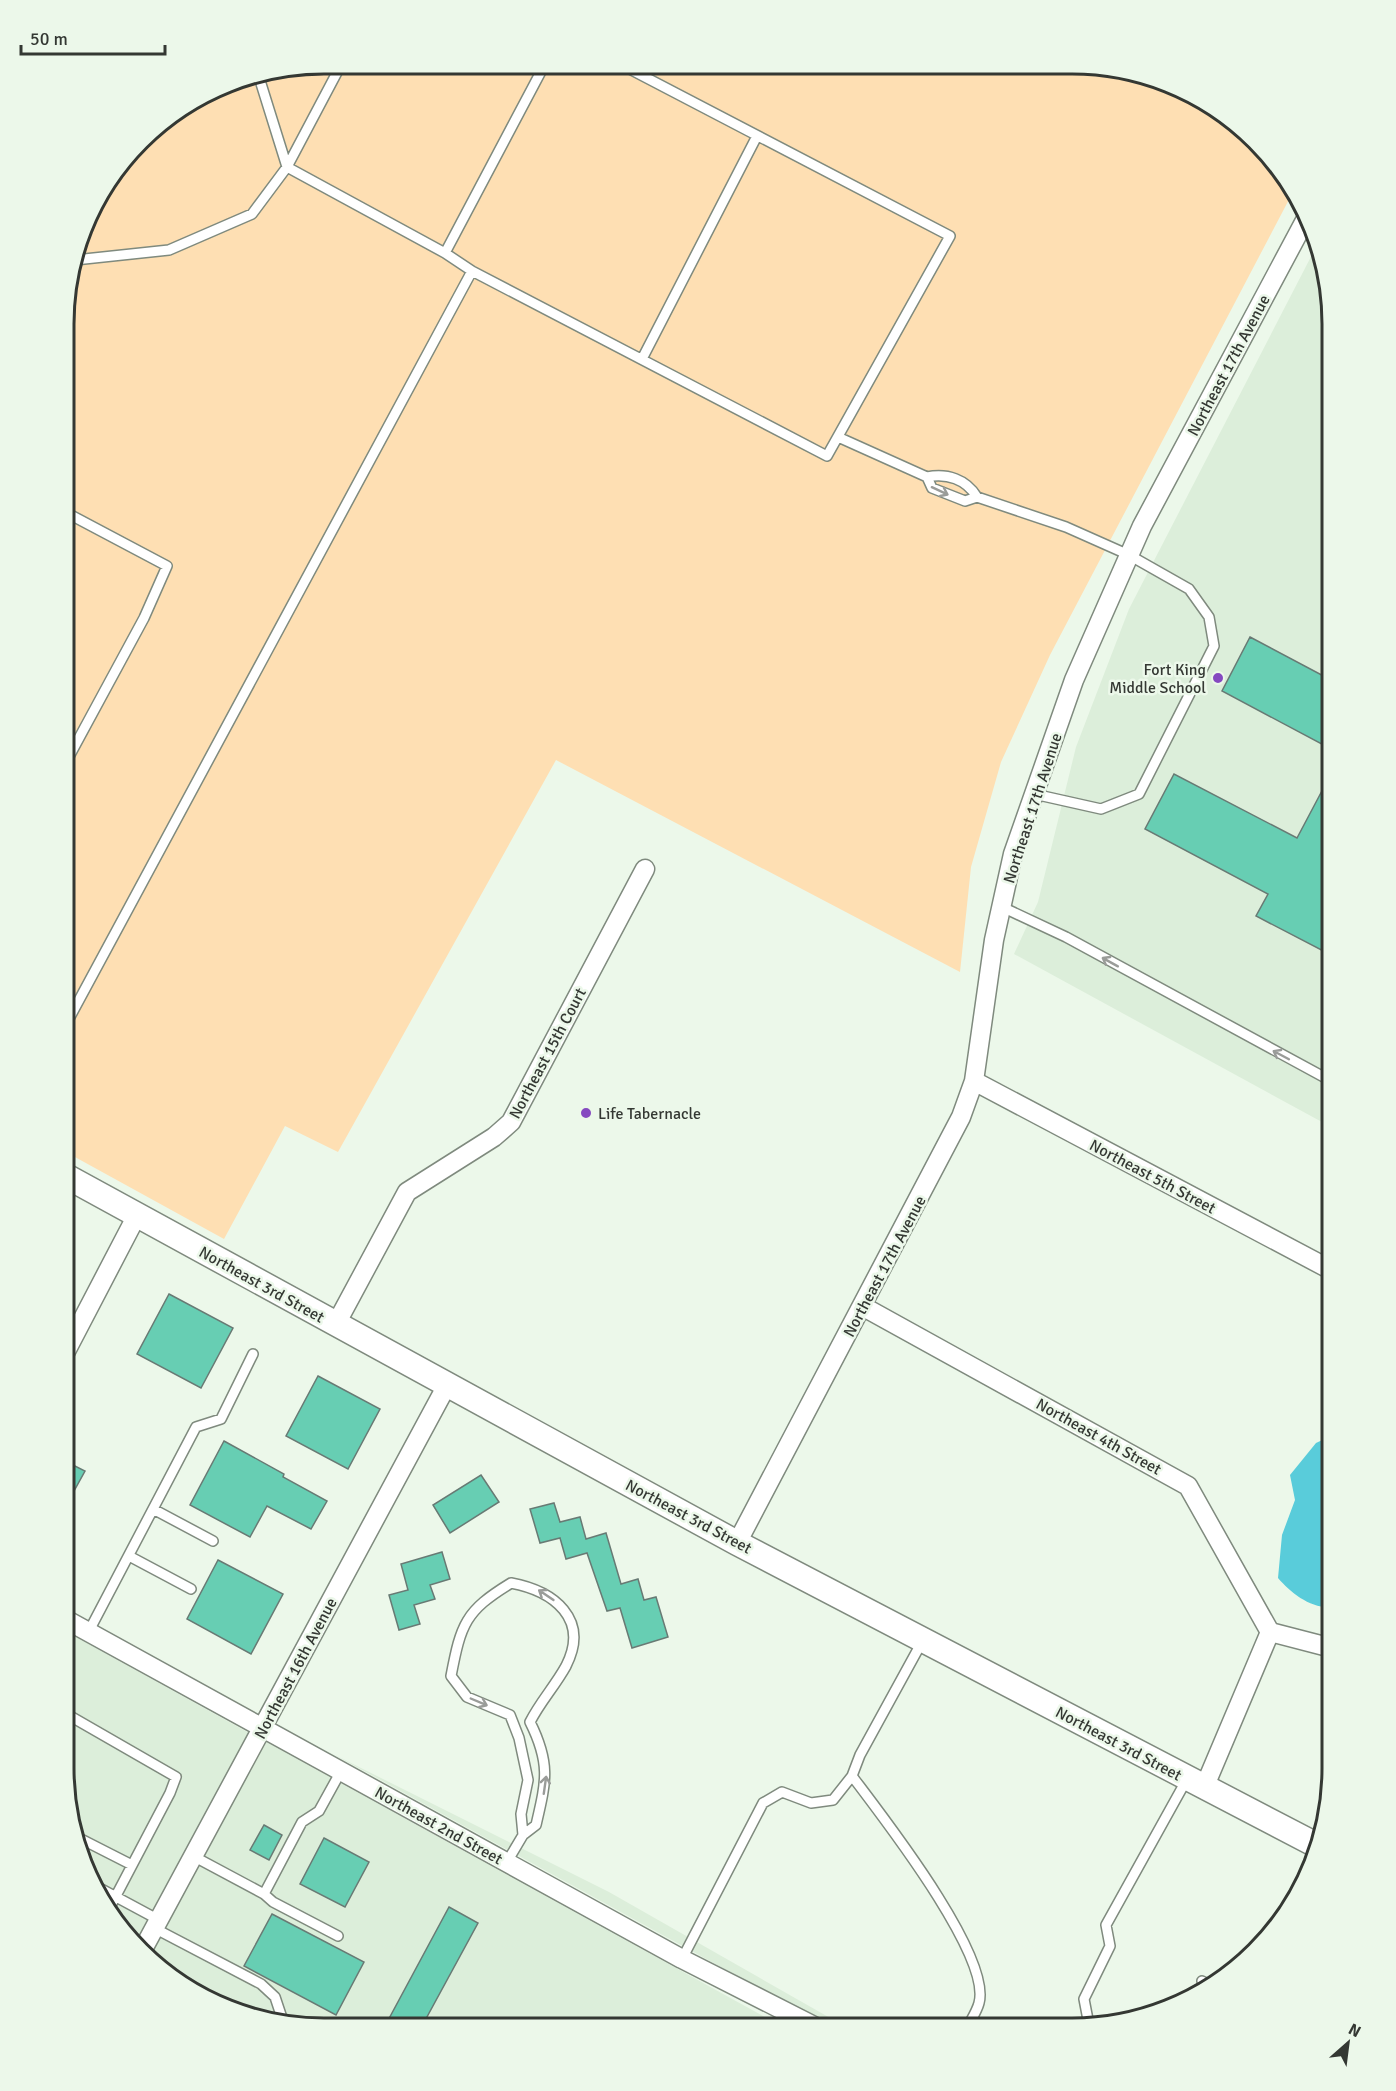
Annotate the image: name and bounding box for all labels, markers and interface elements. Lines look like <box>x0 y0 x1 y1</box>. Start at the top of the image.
scale bar <box>21 18 165 56</box>
text: 50 m <box>30 28 68 50</box>
street label: Northeast 17th Avenue <box>1183 291 1275 440</box>
one-way arrow <box>931 485 949 497</box>
place label: Fort King Middle School <box>1109 660 1206 698</box>
marker: Fort King Middle School <box>1211 671 1225 685</box>
street label: Northeast 17th Avenue <box>999 731 1067 886</box>
one-way arrow <box>1102 956 1119 968</box>
street label: Northeast 15th Court <box>505 984 591 1122</box>
one-way arrow <box>1273 1049 1290 1061</box>
place label: Life Tabernacle <box>598 1104 701 1124</box>
marker: Life Tabernacle <box>579 1106 593 1120</box>
street label: Northeast 5th Street <box>1086 1135 1219 1219</box>
street label: Northeast 17th Avenue <box>839 1192 931 1341</box>
street label: Northeast 3rd Street <box>195 1242 328 1328</box>
street label: Northeast 4th Street <box>1032 1394 1165 1480</box>
street label: Northeast 3rd Street <box>622 1475 755 1559</box>
one-way arrow <box>539 1589 555 1601</box>
street label: Northeast 16th Avenue <box>250 1594 342 1743</box>
one-way arrow <box>469 1697 488 1708</box>
street label: Northeast 3rd Street <box>1052 1702 1185 1786</box>
one-way arrow <box>539 1775 550 1795</box>
street label: Northeast 2nd Street <box>371 1782 506 1869</box>
north arrow <box>1318 2013 1378 2073</box>
text: N <box>1345 2019 1364 2042</box>

